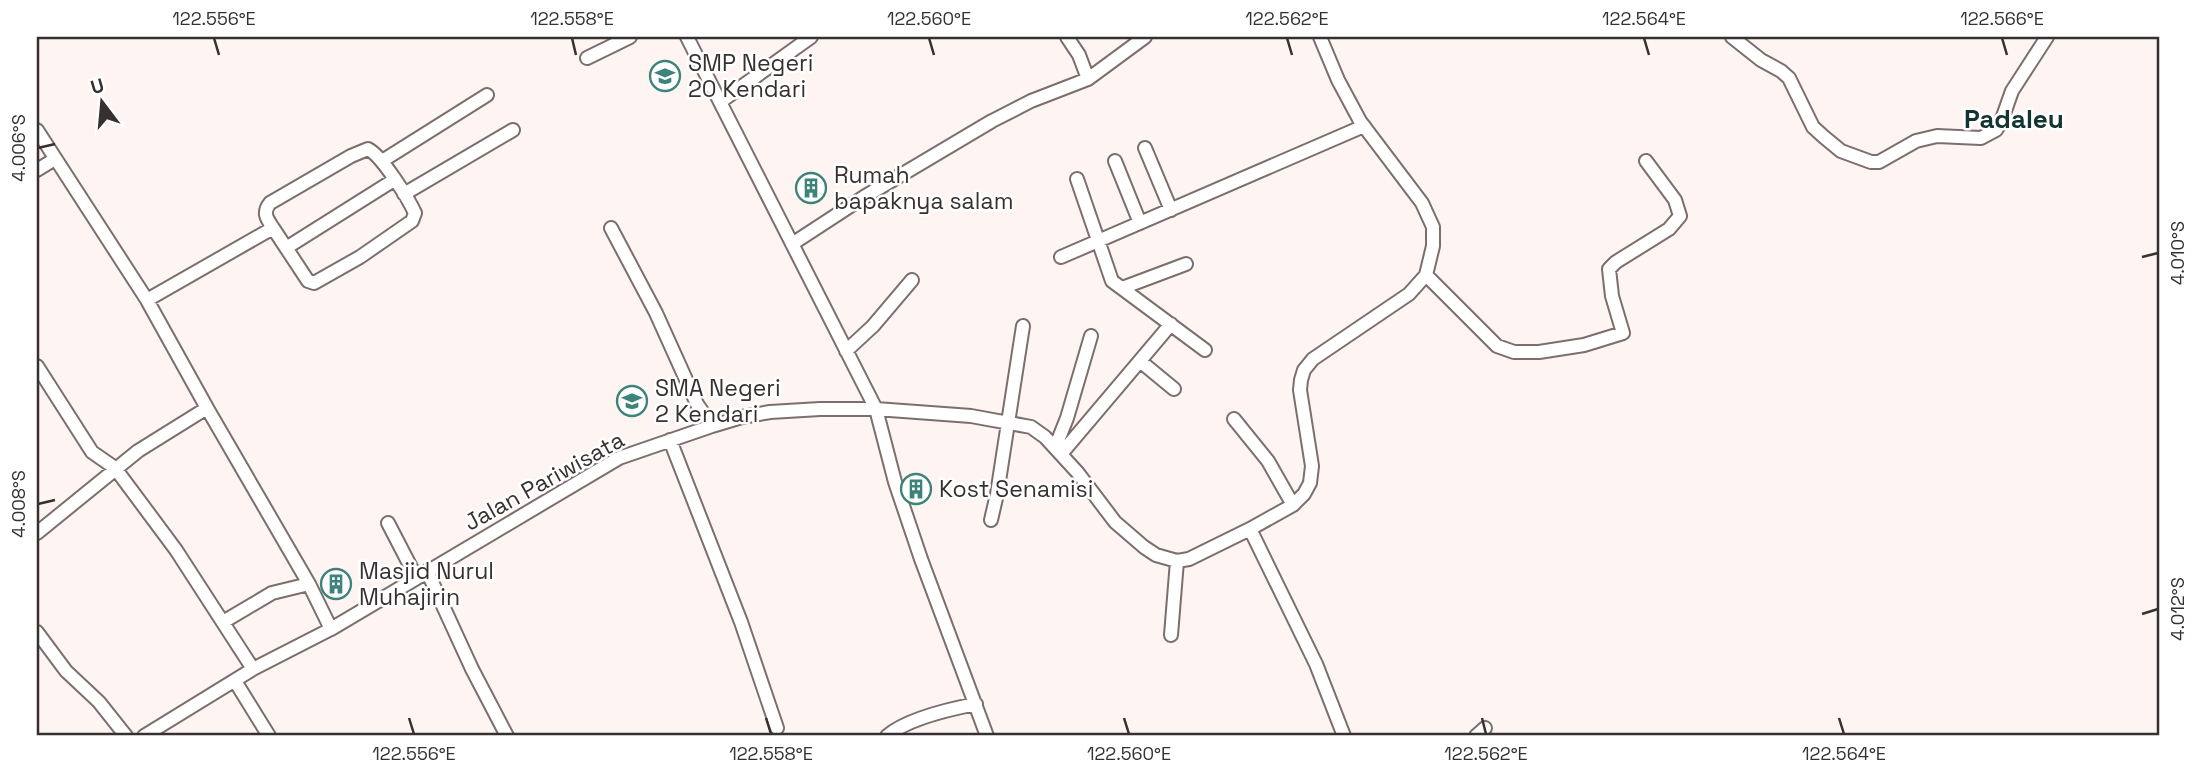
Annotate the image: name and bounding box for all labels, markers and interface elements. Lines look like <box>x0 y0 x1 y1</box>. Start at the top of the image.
text: 122.556°E <box>172 7 256 30</box>
text: 122.558°E <box>530 7 614 30</box>
text: 122.560°E <box>887 7 971 30</box>
text: 122.562°E <box>1245 7 1329 30</box>
text: 122.564°E <box>1602 7 1686 30</box>
text: 122.566°E <box>1960 7 2044 30</box>
place label: SMP Negeri 20 Kendari <box>688 48 813 104</box>
school or university icon: SMP Negeri 20 Kendari <box>648 59 682 93</box>
north arrow <box>66 66 136 136</box>
text: U <box>88 72 107 100</box>
district label: Padaleu <box>1964 102 2064 136</box>
text: 4.006°S <box>7 114 30 182</box>
place label: Rumah bapaknya salam <box>834 160 1013 216</box>
building icon: Rumah bapaknya salam <box>794 171 828 205</box>
text: 4.010°S <box>2166 221 2189 285</box>
place label: SMA Negeri 2 Kendari <box>655 373 781 429</box>
school or university icon: SMA Negeri 2 Kendari <box>615 384 649 418</box>
street label: Jalan Pariwisata <box>459 425 629 537</box>
text: 4.008°S <box>7 470 30 538</box>
building icon: Kost Senamisi <box>899 472 933 506</box>
place label: Kost Senamisi <box>939 474 1093 504</box>
place label: Masjid Nurul Muhajirin <box>359 556 494 612</box>
building icon: Masjid Nurul Muhajirin <box>319 567 353 601</box>
text: 4.012°S <box>2166 577 2189 641</box>
text: 122.556°E <box>372 742 456 765</box>
text: 122.558°E <box>729 742 813 765</box>
text: 122.560°E <box>1087 742 1171 765</box>
text: 122.562°E <box>1444 742 1528 765</box>
text: 122.564°E <box>1802 742 1886 765</box>

